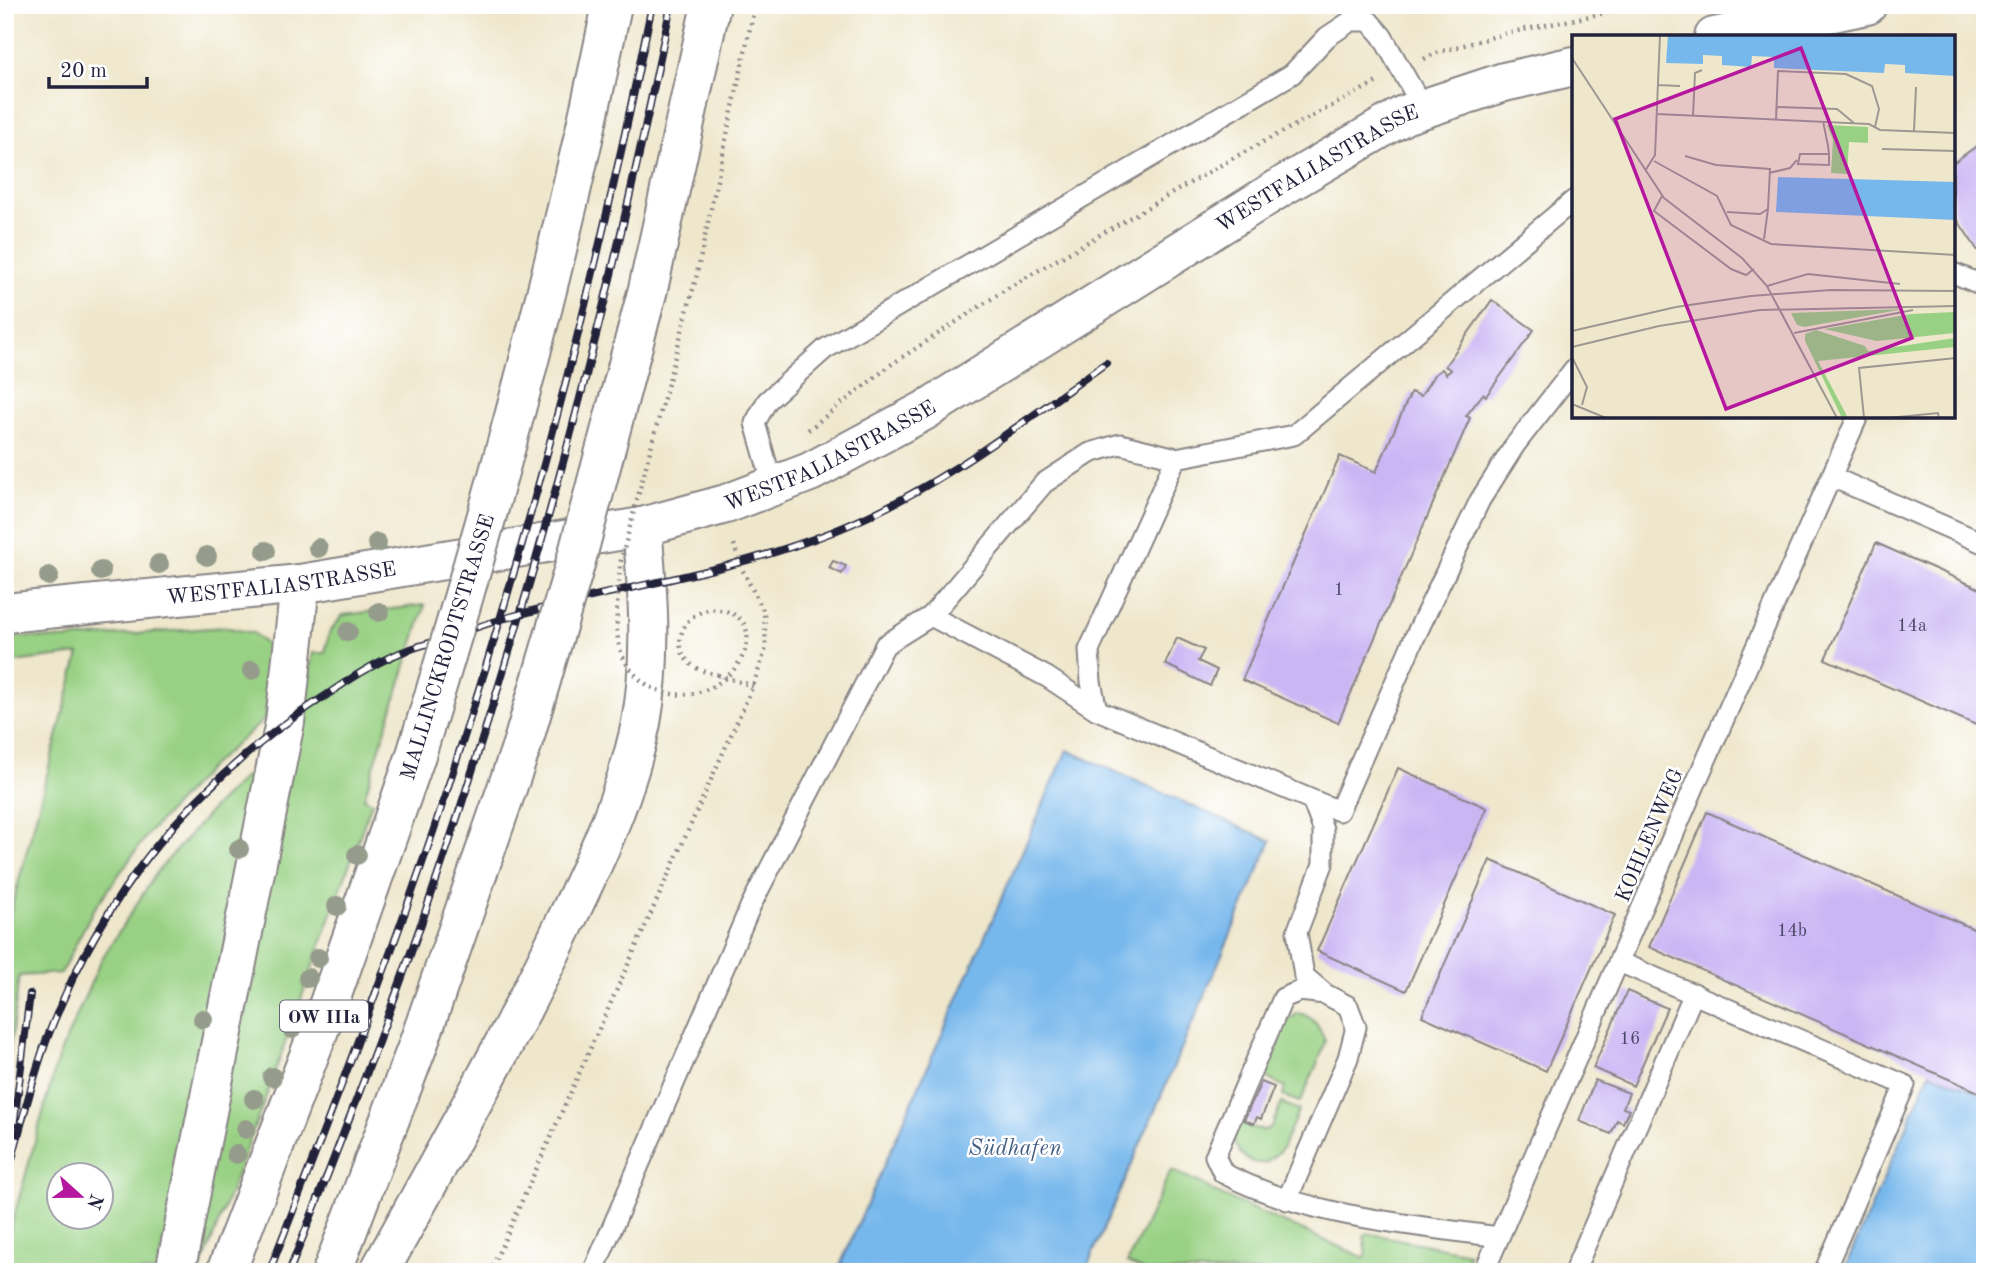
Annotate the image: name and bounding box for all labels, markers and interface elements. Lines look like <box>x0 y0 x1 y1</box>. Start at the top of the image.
inset map <box>1572 35 1955 418</box>
scale bar <box>49 46 147 90</box>
text: 20 m <box>60 61 107 82</box>
street label: WESTFALIASTRASSE <box>1213 102 1421 237</box>
street label: WESTFALIASTRASSE <box>722 397 940 516</box>
street label: MALLINCKRODTSTRASSE <box>398 512 499 783</box>
street label: WESTFALIASTRASSE <box>166 559 398 609</box>
house number: 1 <box>1334 581 1344 599</box>
house number: 14a <box>1897 617 1927 635</box>
street label: KOHLENWEG <box>1613 766 1688 906</box>
house number: 14b <box>1777 922 1807 940</box>
road number: OW IIIa <box>280 1000 368 1032</box>
house number: 16 <box>1620 1030 1640 1048</box>
water label: Südhafen <box>968 1137 1062 1161</box>
north arrow <box>46 1162 116 1232</box>
text: N <box>82 1191 105 1212</box>

